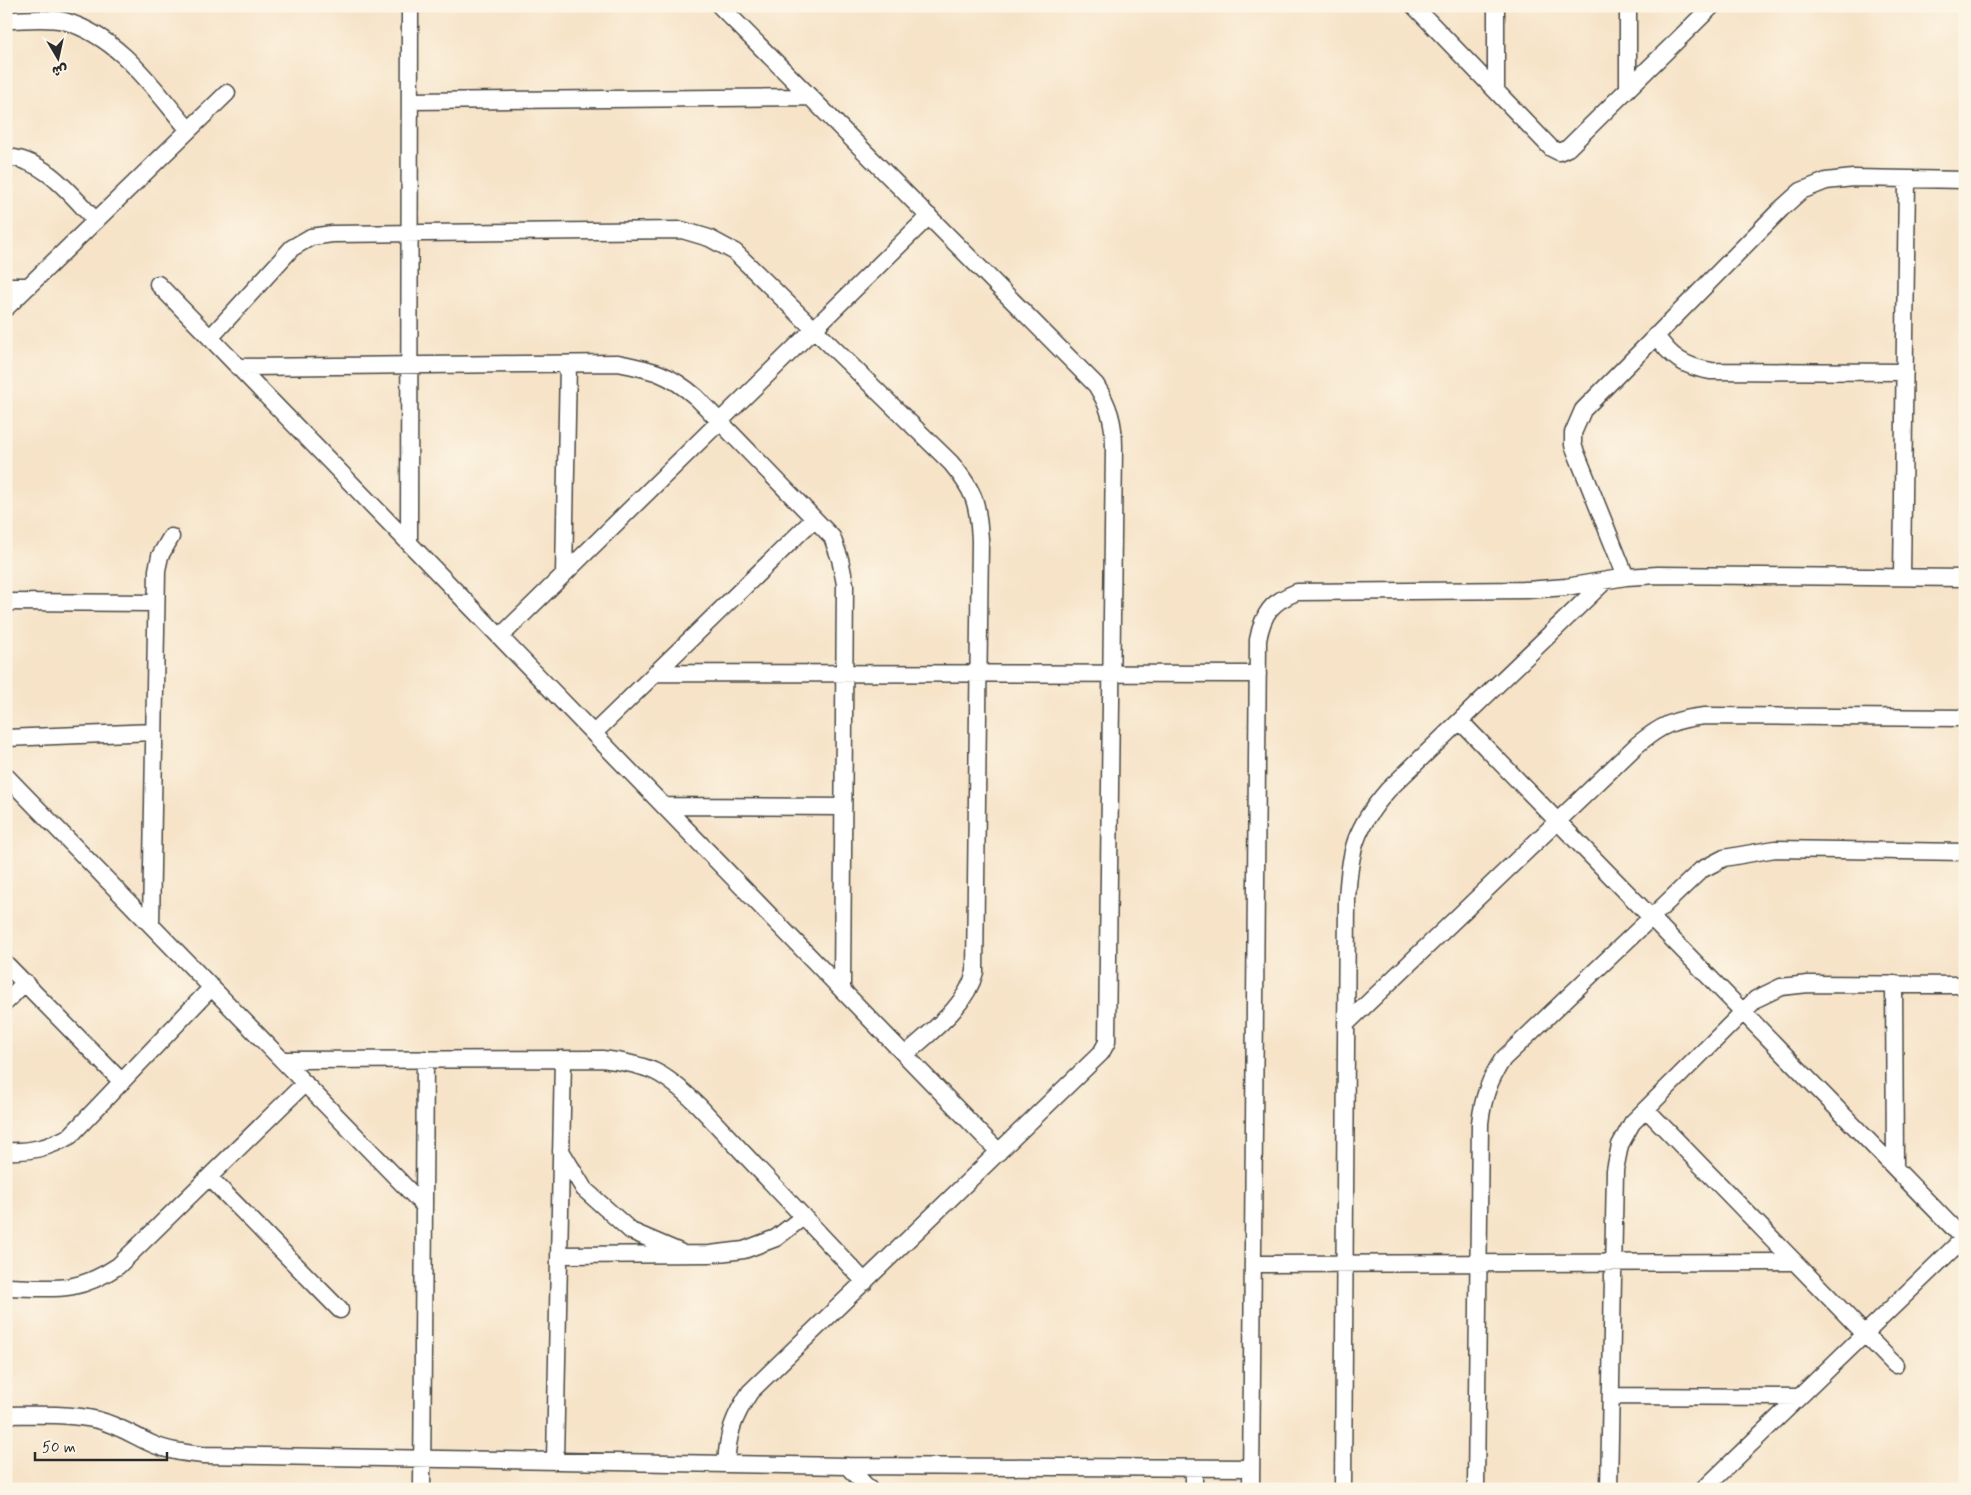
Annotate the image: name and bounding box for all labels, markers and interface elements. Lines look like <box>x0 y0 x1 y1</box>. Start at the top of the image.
north arrow <box>32 32 82 82</box>
text: ش <box>51 60 69 80</box>
scale bar <box>35 1430 168 1462</box>
text: 50 m <box>42 1438 76 1458</box>

